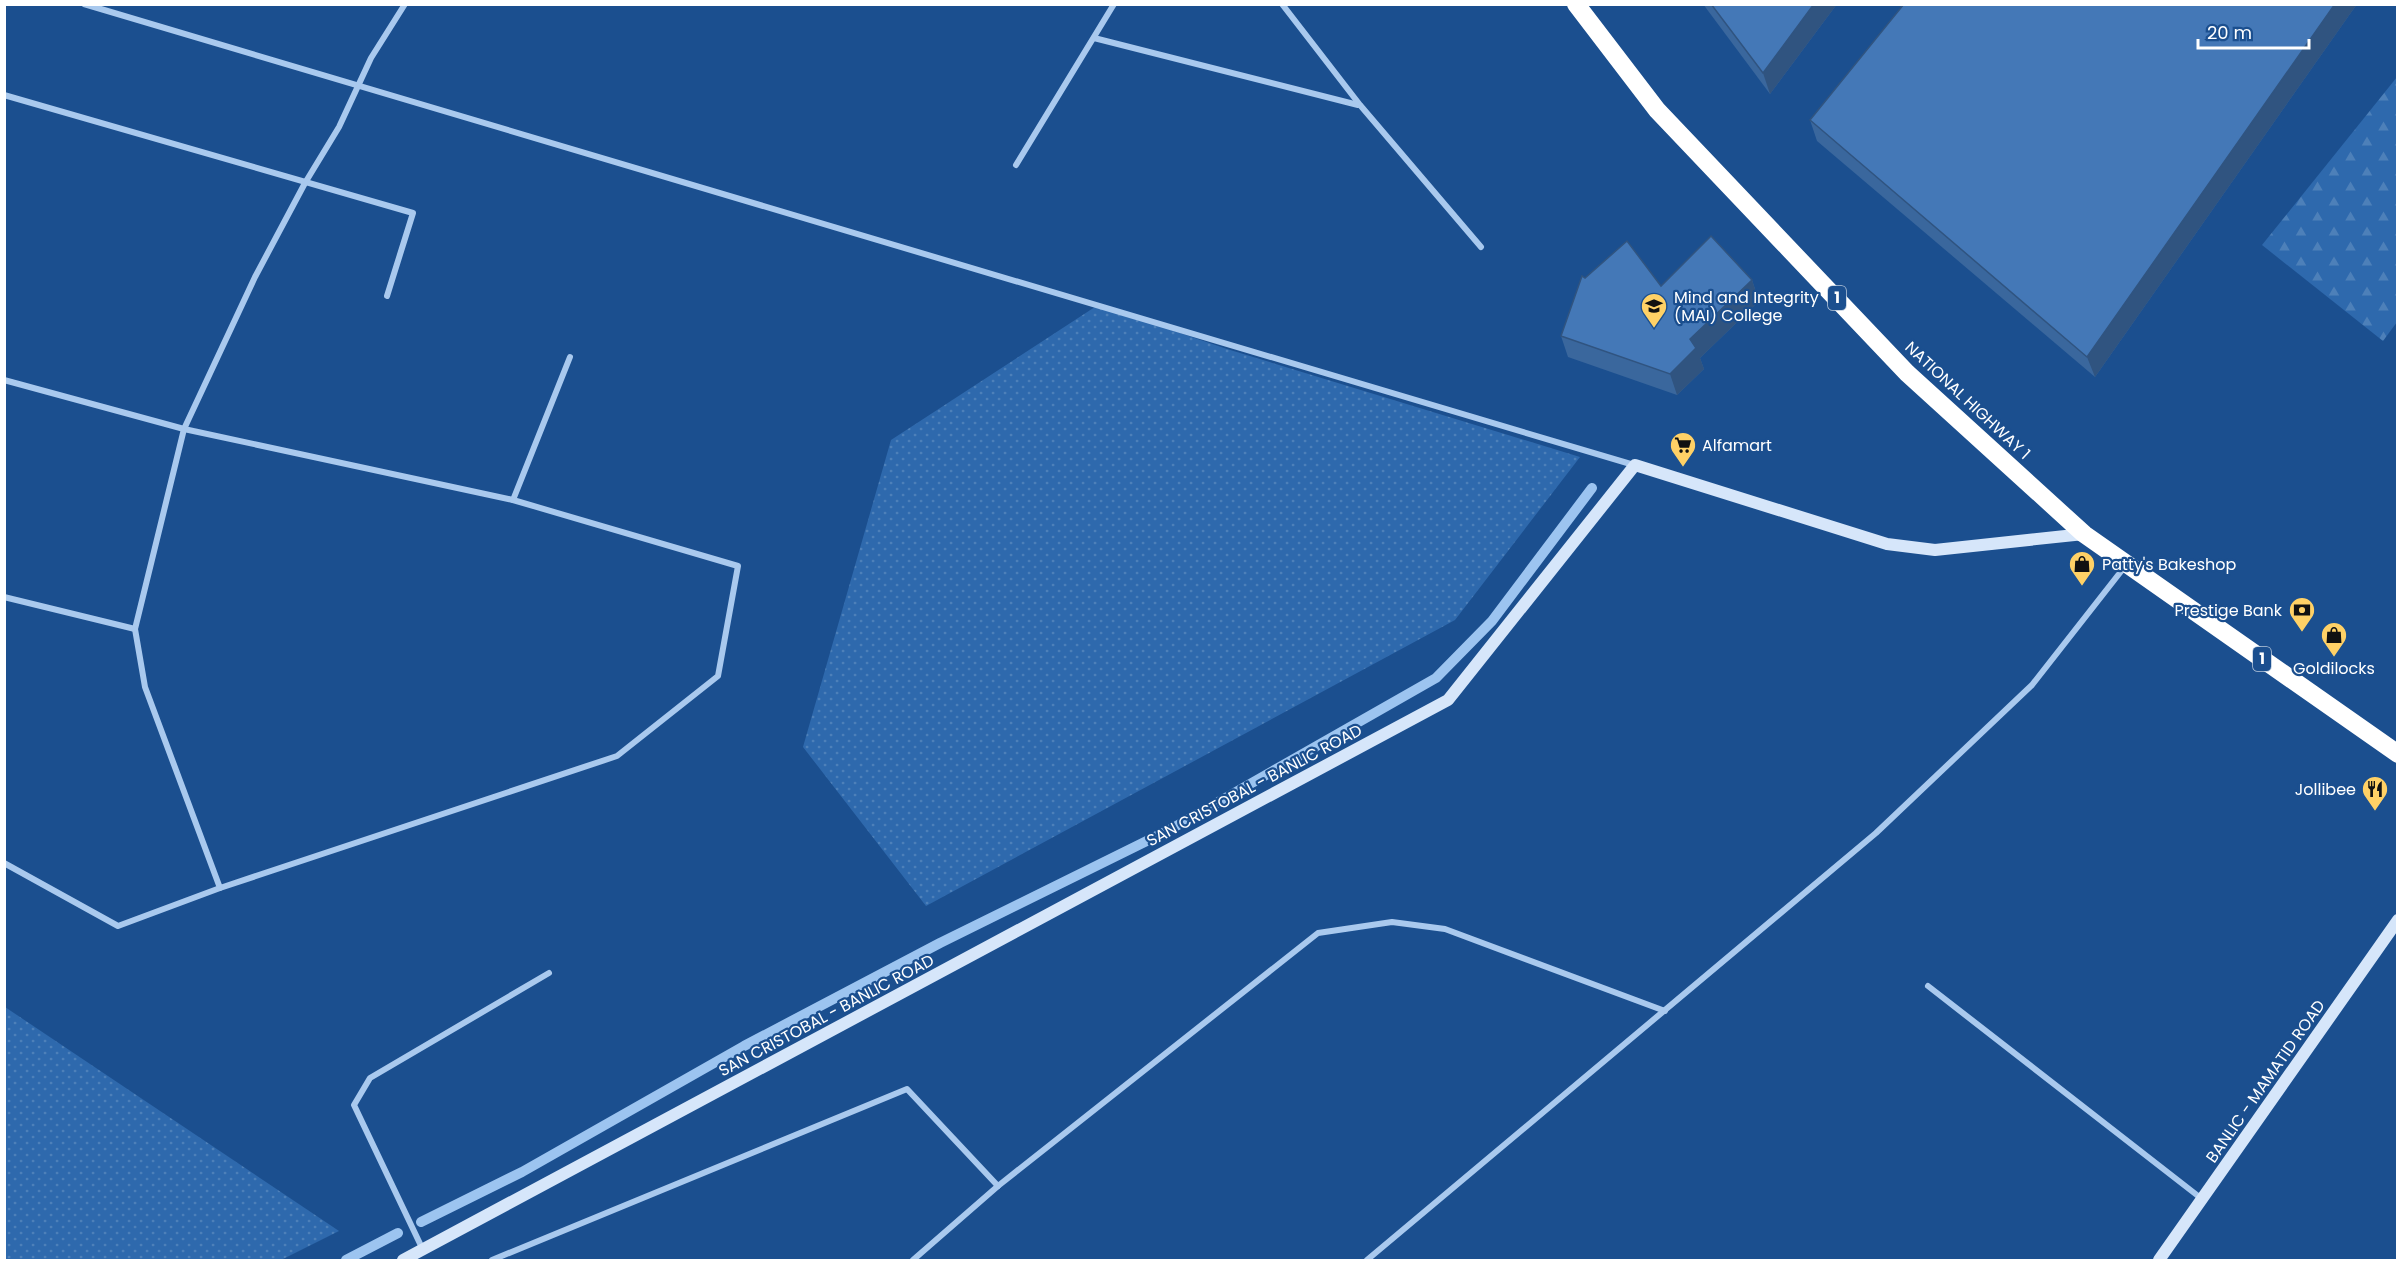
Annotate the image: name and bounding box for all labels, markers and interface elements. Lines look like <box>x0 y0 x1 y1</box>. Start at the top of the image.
scale bar <box>2198 12 2309 50</box>
text: 20 m <box>2207 20 2252 45</box>
place label: Mind and Integrity (MAI) College <box>1674 286 1819 327</box>
road number: 1 <box>1828 286 1846 310</box>
school or university icon: Mind and Integrity (MAI) College <box>1639 291 1669 329</box>
street label: NATIONAL HIGHWAY 1 <box>1900 336 2036 465</box>
supermarket icon: Alfamart <box>1668 430 1698 468</box>
place label: Alfamart <box>1702 434 1772 457</box>
shop icon: Patty's Bakeshop <box>2067 549 2097 587</box>
place label: Patty's Bakeshop <box>2102 553 2237 576</box>
bank icon: Prestige Bank <box>2287 595 2317 633</box>
place label: Prestige Bank <box>2175 599 2283 622</box>
shop icon: Goldilocks <box>2319 620 2349 658</box>
road number: 1 <box>2253 647 2271 671</box>
place label: Goldilocks <box>2293 657 2375 680</box>
street label: SAN CRISTOBAL - BANLIC ROAD <box>1142 719 1366 852</box>
restaurant icon: Jollibee <box>2360 774 2390 812</box>
place label: Jollibee <box>2295 778 2356 801</box>
street label: SAN CRISTOBAL - BANLIC ROAD <box>714 949 938 1082</box>
street label: BANLIC - MAMATID ROAD <box>2200 995 2330 1167</box>

